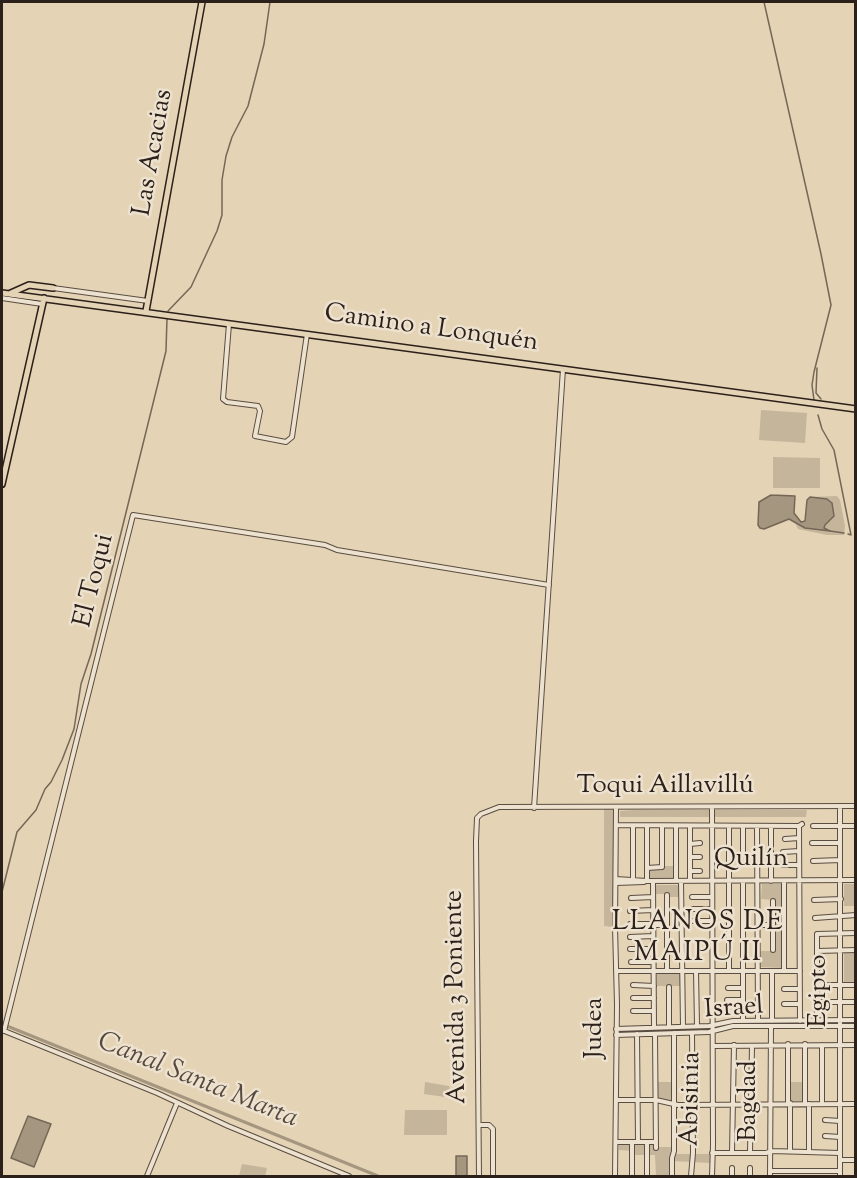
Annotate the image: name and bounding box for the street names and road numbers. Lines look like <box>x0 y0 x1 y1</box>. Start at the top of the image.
street label: Las Acacias <box>129 87 181 219</box>
street label: Camino a Lonquén <box>322 300 540 360</box>
street label: El Toqui <box>69 531 123 631</box>
street label: Toqui Aillavillú <box>576 772 754 804</box>
street label: Quilín <box>714 845 788 877</box>
street label: Avenida 3 Poniente <box>441 890 475 1104</box>
street label: Egipto <box>805 954 837 1028</box>
street label: Israel <box>703 992 765 1028</box>
street label: Judea <box>581 997 613 1059</box>
street label: Abisinia <box>677 1051 709 1147</box>
street label: Bagdad <box>735 1060 767 1142</box>

